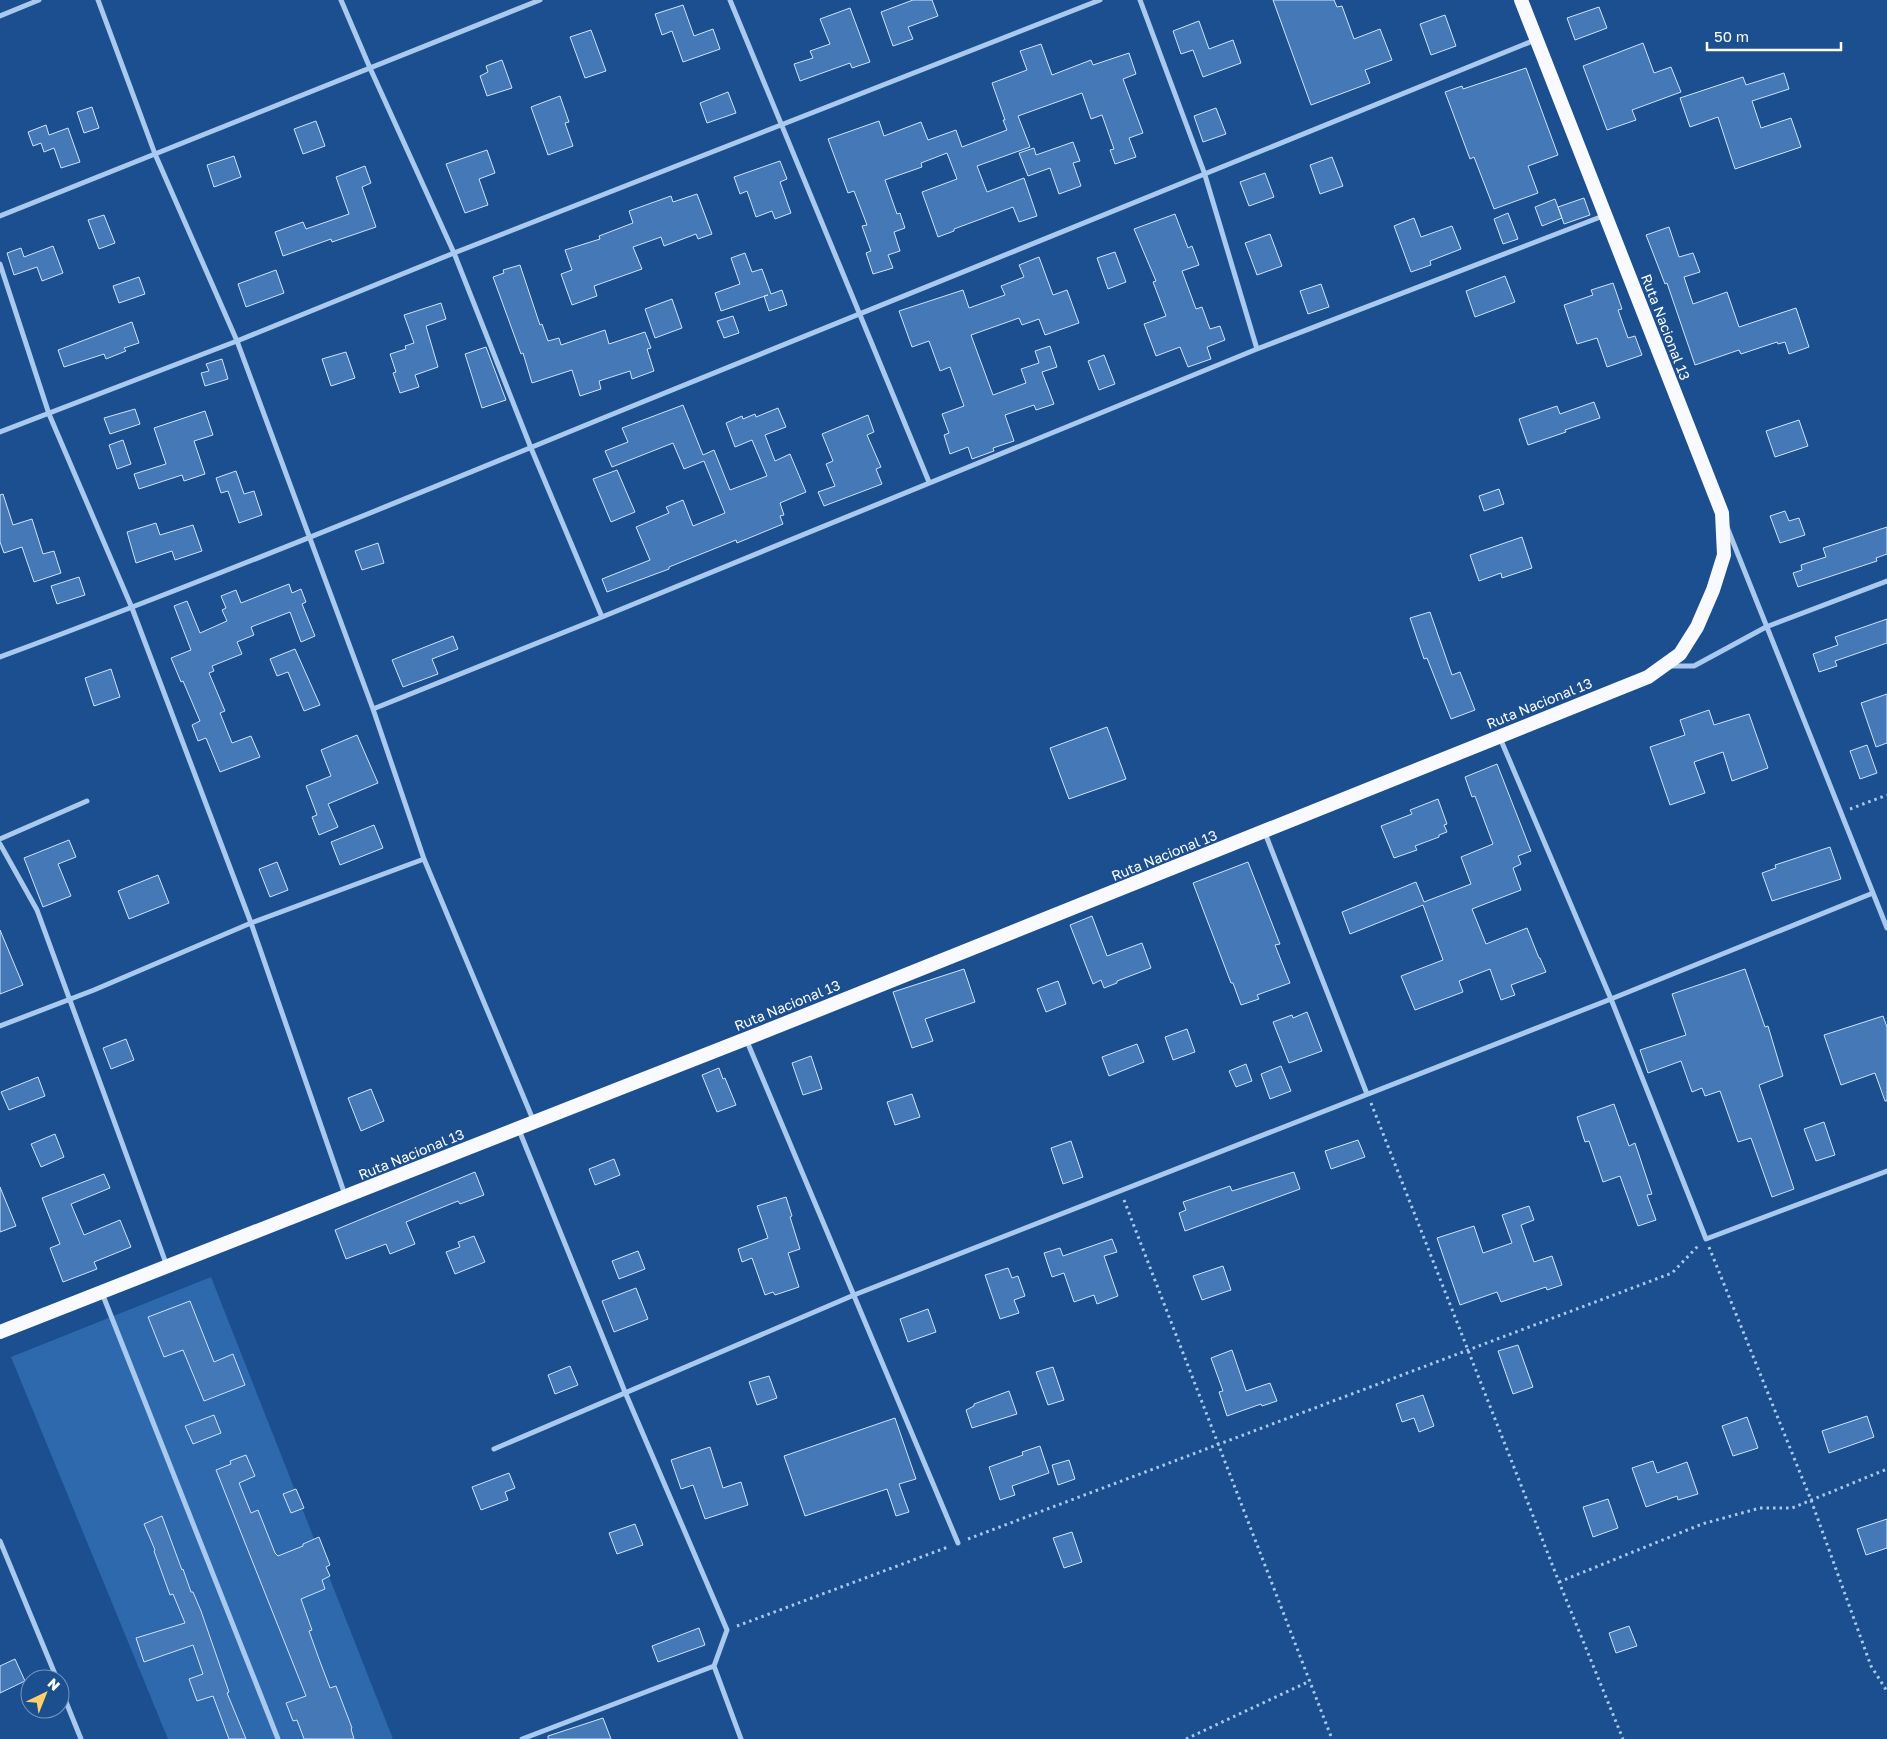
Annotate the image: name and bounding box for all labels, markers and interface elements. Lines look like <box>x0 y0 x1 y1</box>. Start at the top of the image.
scale bar <box>1707 20 1841 52</box>
text: 50 m <box>1714 27 1749 45</box>
street label: Ruta Nacional 13 <box>1638 271 1694 383</box>
street label: Ruta Nacional 13 <box>1484 674 1594 732</box>
street label: Ruta Nacional 13 <box>1109 826 1219 884</box>
street label: Ruta Nacional 13 <box>732 976 842 1034</box>
street label: Ruta Nacional 13 <box>356 1125 466 1183</box>
north arrow <box>20 1669 70 1719</box>
text: N <box>45 1674 64 1694</box>

